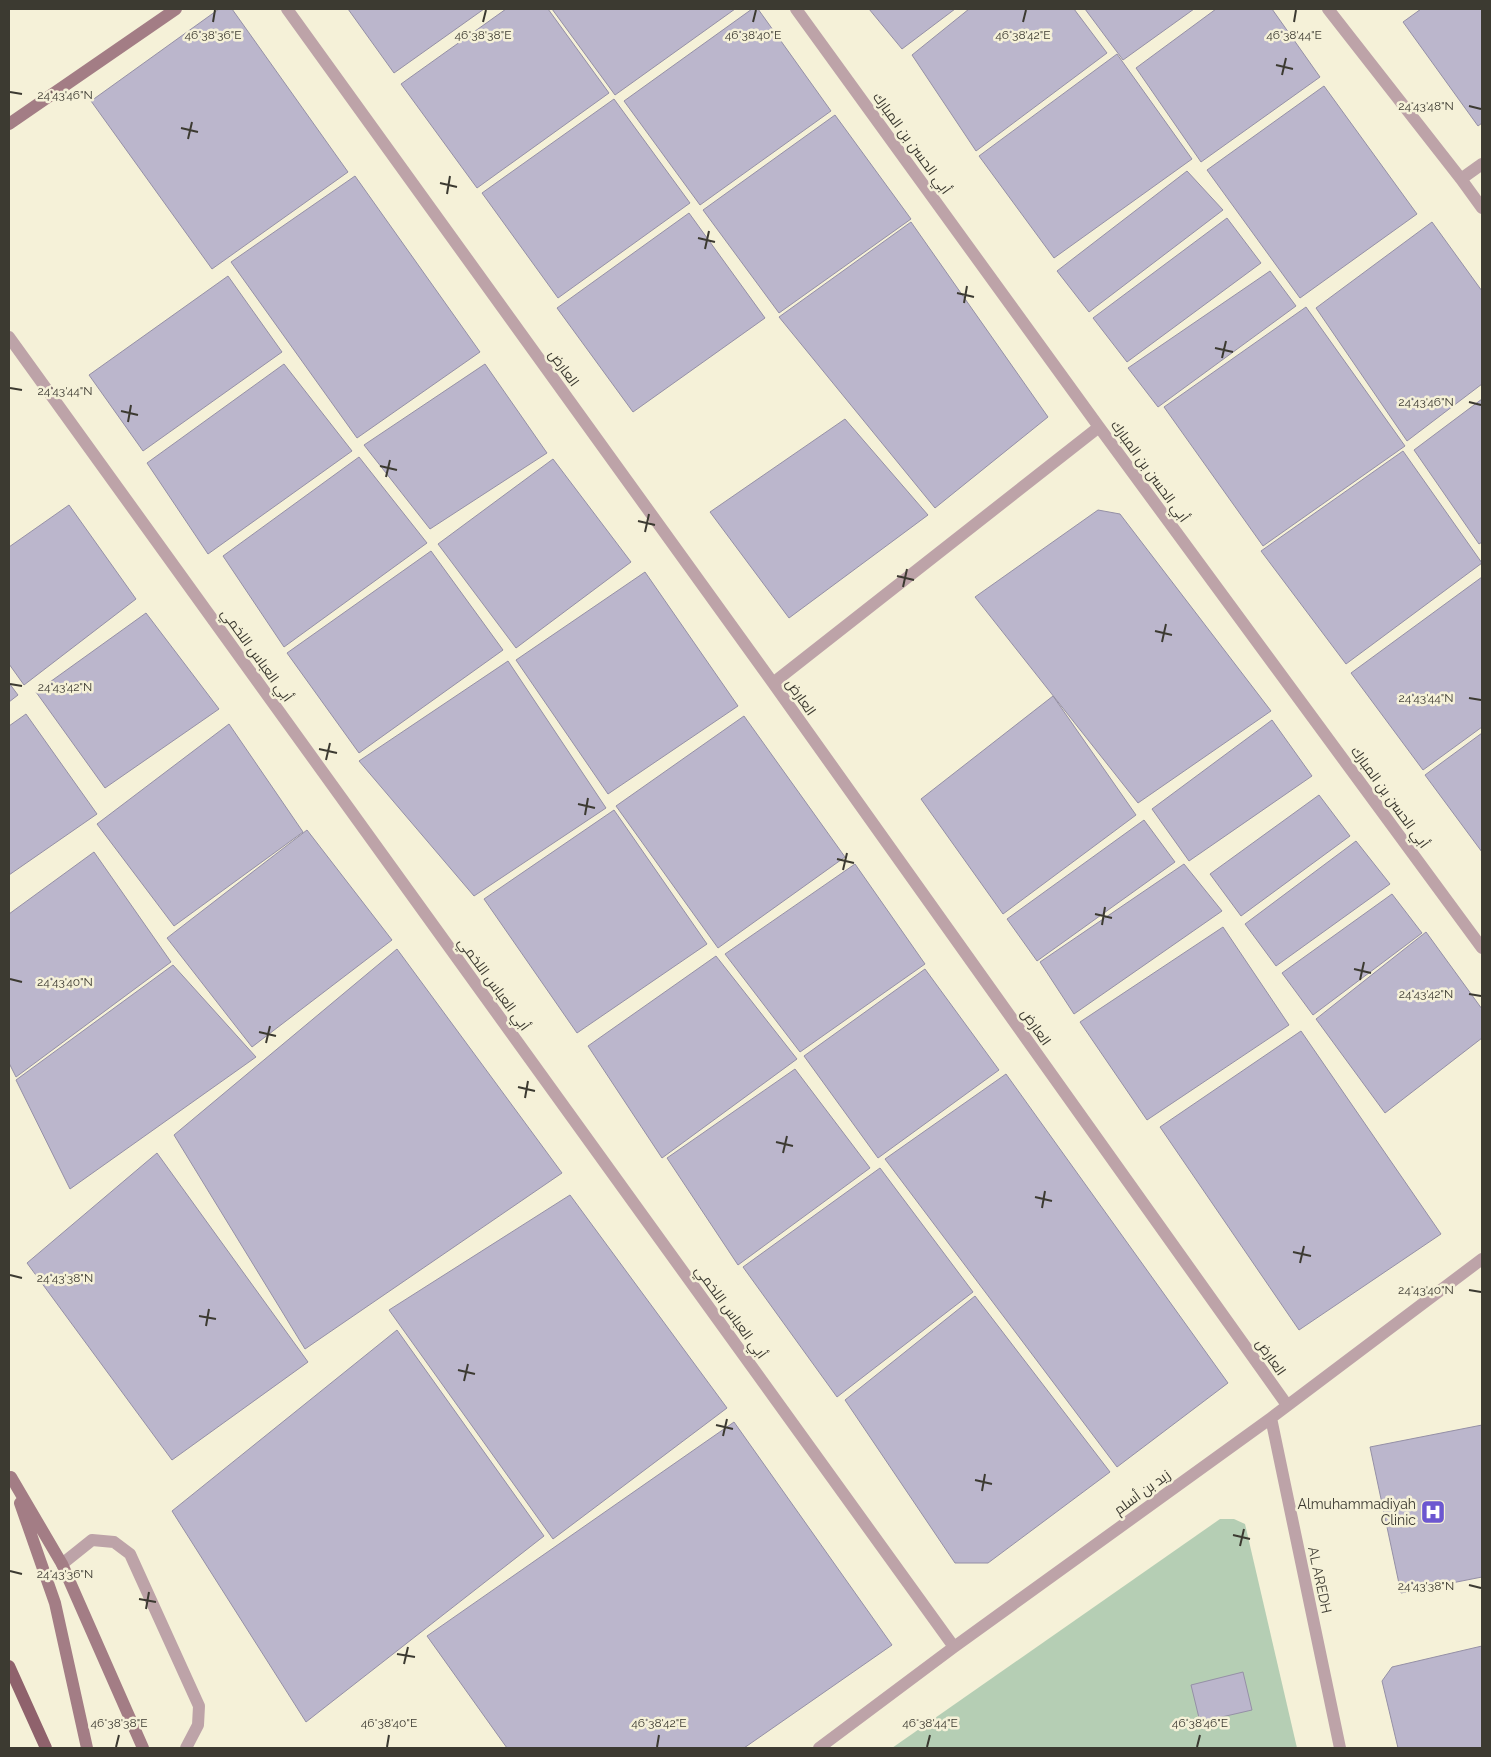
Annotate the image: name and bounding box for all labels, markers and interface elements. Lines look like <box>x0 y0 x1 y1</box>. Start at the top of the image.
text: 46°38'36"E <box>184 28 242 42</box>
text: 46°38'38"E <box>455 28 511 42</box>
text: 46°38'40"E <box>725 28 781 42</box>
text: 46°38'42"E <box>995 28 1051 42</box>
text: 46°38'44"E <box>1266 28 1322 42</box>
text: 24°43'46"N <box>37 88 93 102</box>
street label: أبي الحسن بن المبارك <box>867 88 955 199</box>
text: 24°43'48"N <box>1398 99 1454 113</box>
street label: العارض <box>545 347 583 389</box>
text: 24°43'44"N <box>38 384 93 398</box>
text: 24°43'46"N <box>1398 395 1454 409</box>
street label: أبي الحسن بن المبارك <box>1105 416 1193 527</box>
street label: أبي العباس اللخمي <box>215 605 297 707</box>
street label: العارض <box>783 676 819 718</box>
text: 24°43'42"N <box>38 680 92 694</box>
text: 24°43'44"N <box>1399 691 1454 705</box>
street label: أبي الحسن بن المبارك <box>1345 742 1433 853</box>
street label: أبي العباس اللخمي <box>452 934 534 1036</box>
text: 24°43'40"N <box>37 975 93 989</box>
text: 24°43'42"N <box>1399 987 1453 1001</box>
street label: العارض <box>1018 1006 1054 1048</box>
street label: أبي العباس اللخمي <box>689 1262 771 1364</box>
text: 24°43'38"N <box>37 1271 93 1285</box>
text: 24°43'40"N <box>1398 1283 1454 1297</box>
street label: العارض <box>1253 1336 1289 1378</box>
street label: زيد بن أسلم <box>1110 1465 1174 1519</box>
place label: Almuhammadiyah Clinic <box>1297 1496 1416 1528</box>
hospital icon: Almuhammadiyah Clinic <box>1420 1499 1446 1525</box>
street label: AL AREDH <box>1305 1545 1335 1615</box>
text: 24°43'36"N <box>37 1567 93 1581</box>
text: 24°43'38"N <box>1398 1579 1454 1593</box>
text: 46°38'38"E <box>91 1716 147 1730</box>
text: 46°38'40"E <box>361 1716 417 1730</box>
text: 46°38'42"E <box>631 1716 687 1730</box>
text: 46°38'44"E <box>902 1716 958 1730</box>
text: 46°38'46"E <box>1172 1716 1228 1730</box>

